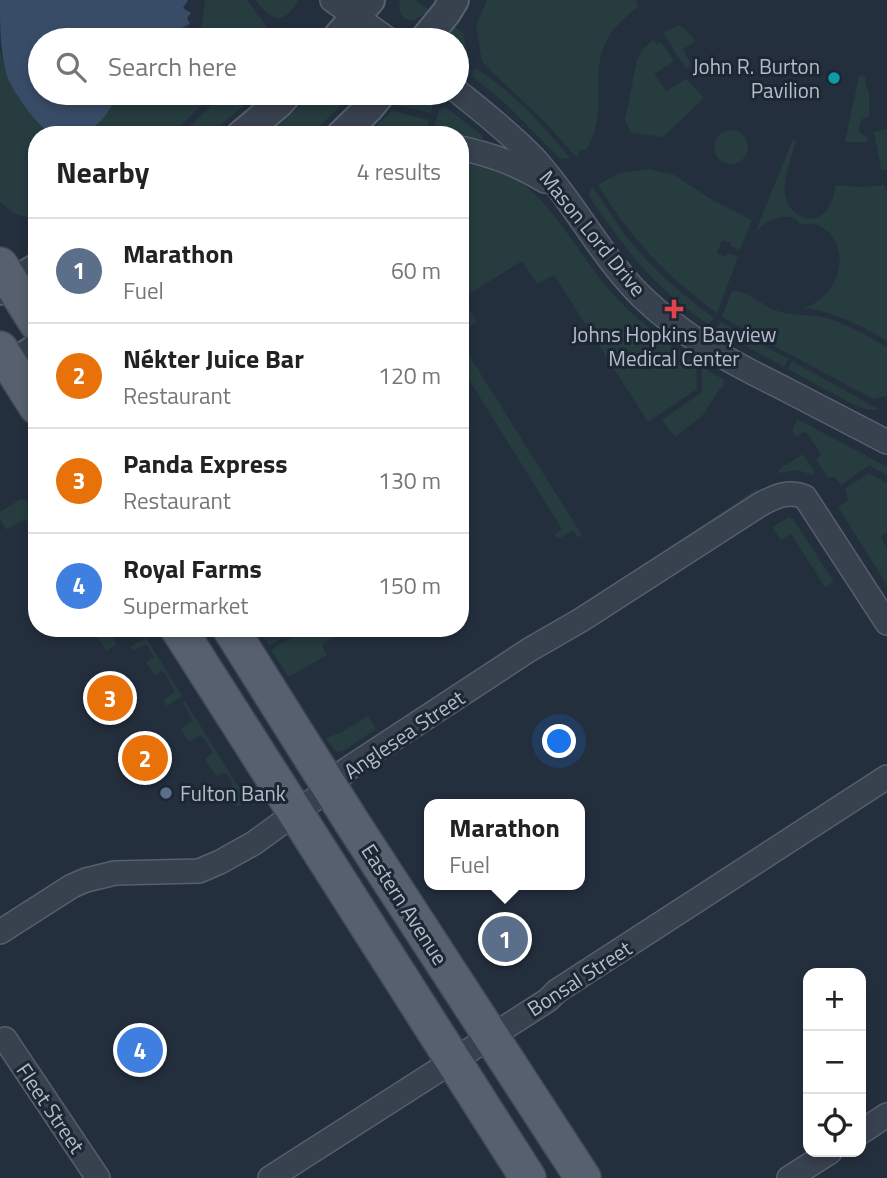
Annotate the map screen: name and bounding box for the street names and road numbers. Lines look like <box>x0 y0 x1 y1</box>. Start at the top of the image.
street label: Mason Lord Drive <box>532 163 654 303</box>
street label: Anglesea Street <box>337 681 471 786</box>
street label: Eastern Avenue <box>354 837 456 971</box>
street label: Bonsal Street <box>520 932 638 1024</box>
street label: Fleet Street <box>9 1056 93 1160</box>

